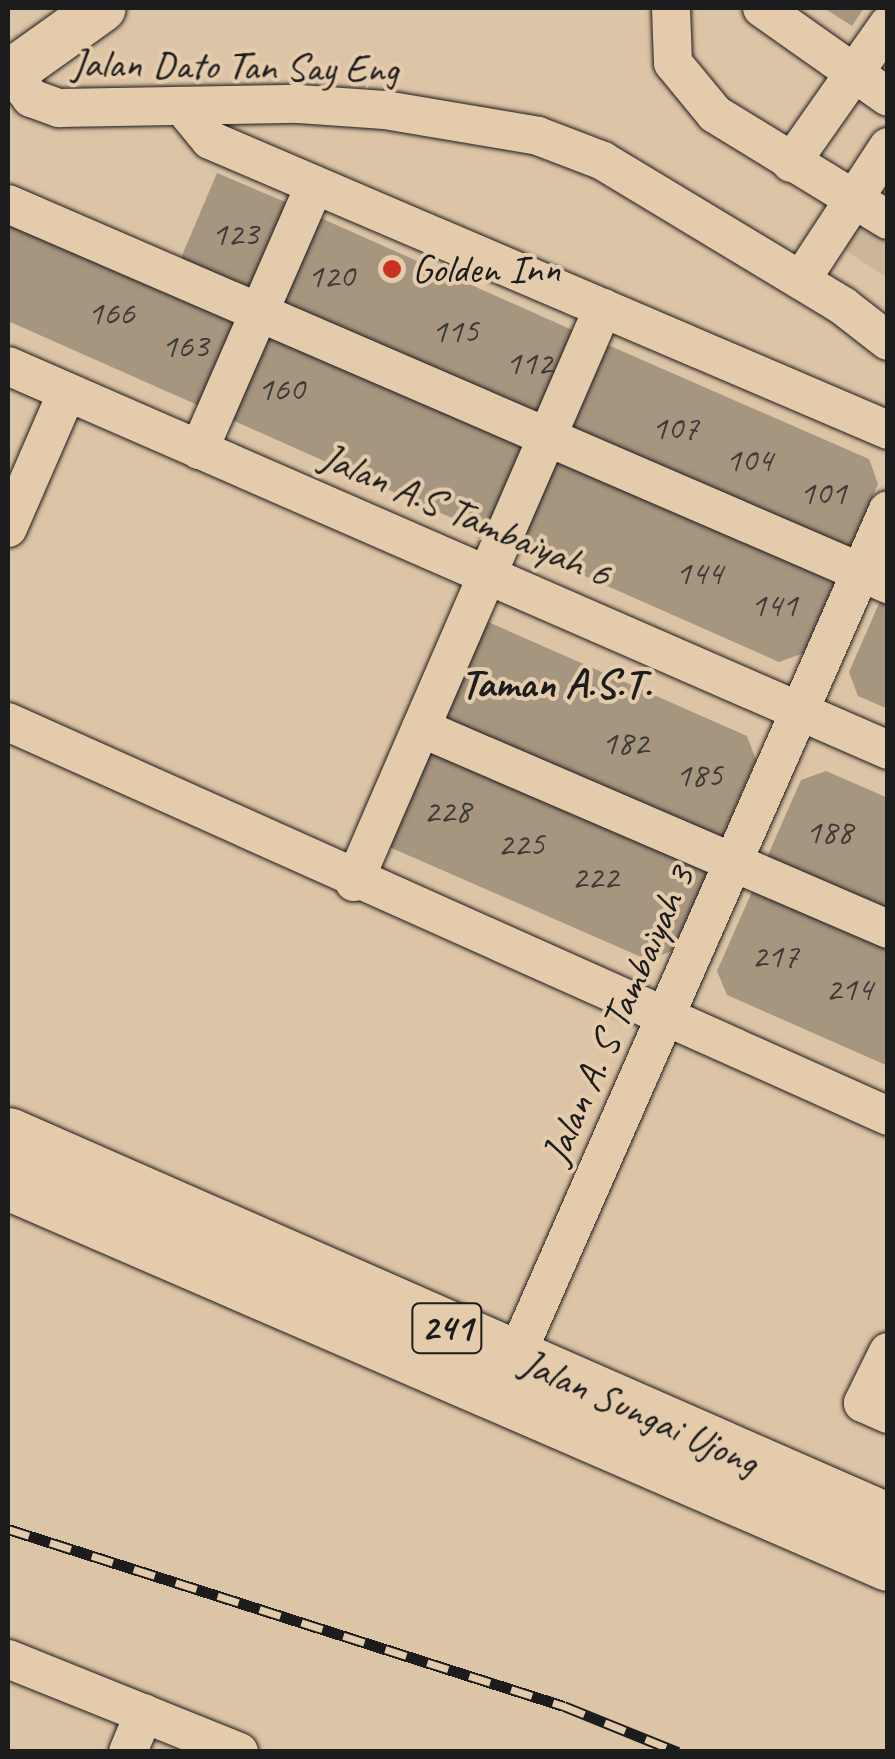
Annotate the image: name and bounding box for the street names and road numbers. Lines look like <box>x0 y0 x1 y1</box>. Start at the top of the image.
street label: Jalan Dato Tan Say Eng <box>70 39 400 93</box>
street label: Jalan A.S Tambaiyah 6 <box>314 432 618 598</box>
street label: Jalan A. S Tambaiyah 3 <box>531 859 705 1171</box>
road number: 241 <box>410 1295 484 1361</box>
street label: Jalan Sungai Ujong <box>514 1338 766 1486</box>

